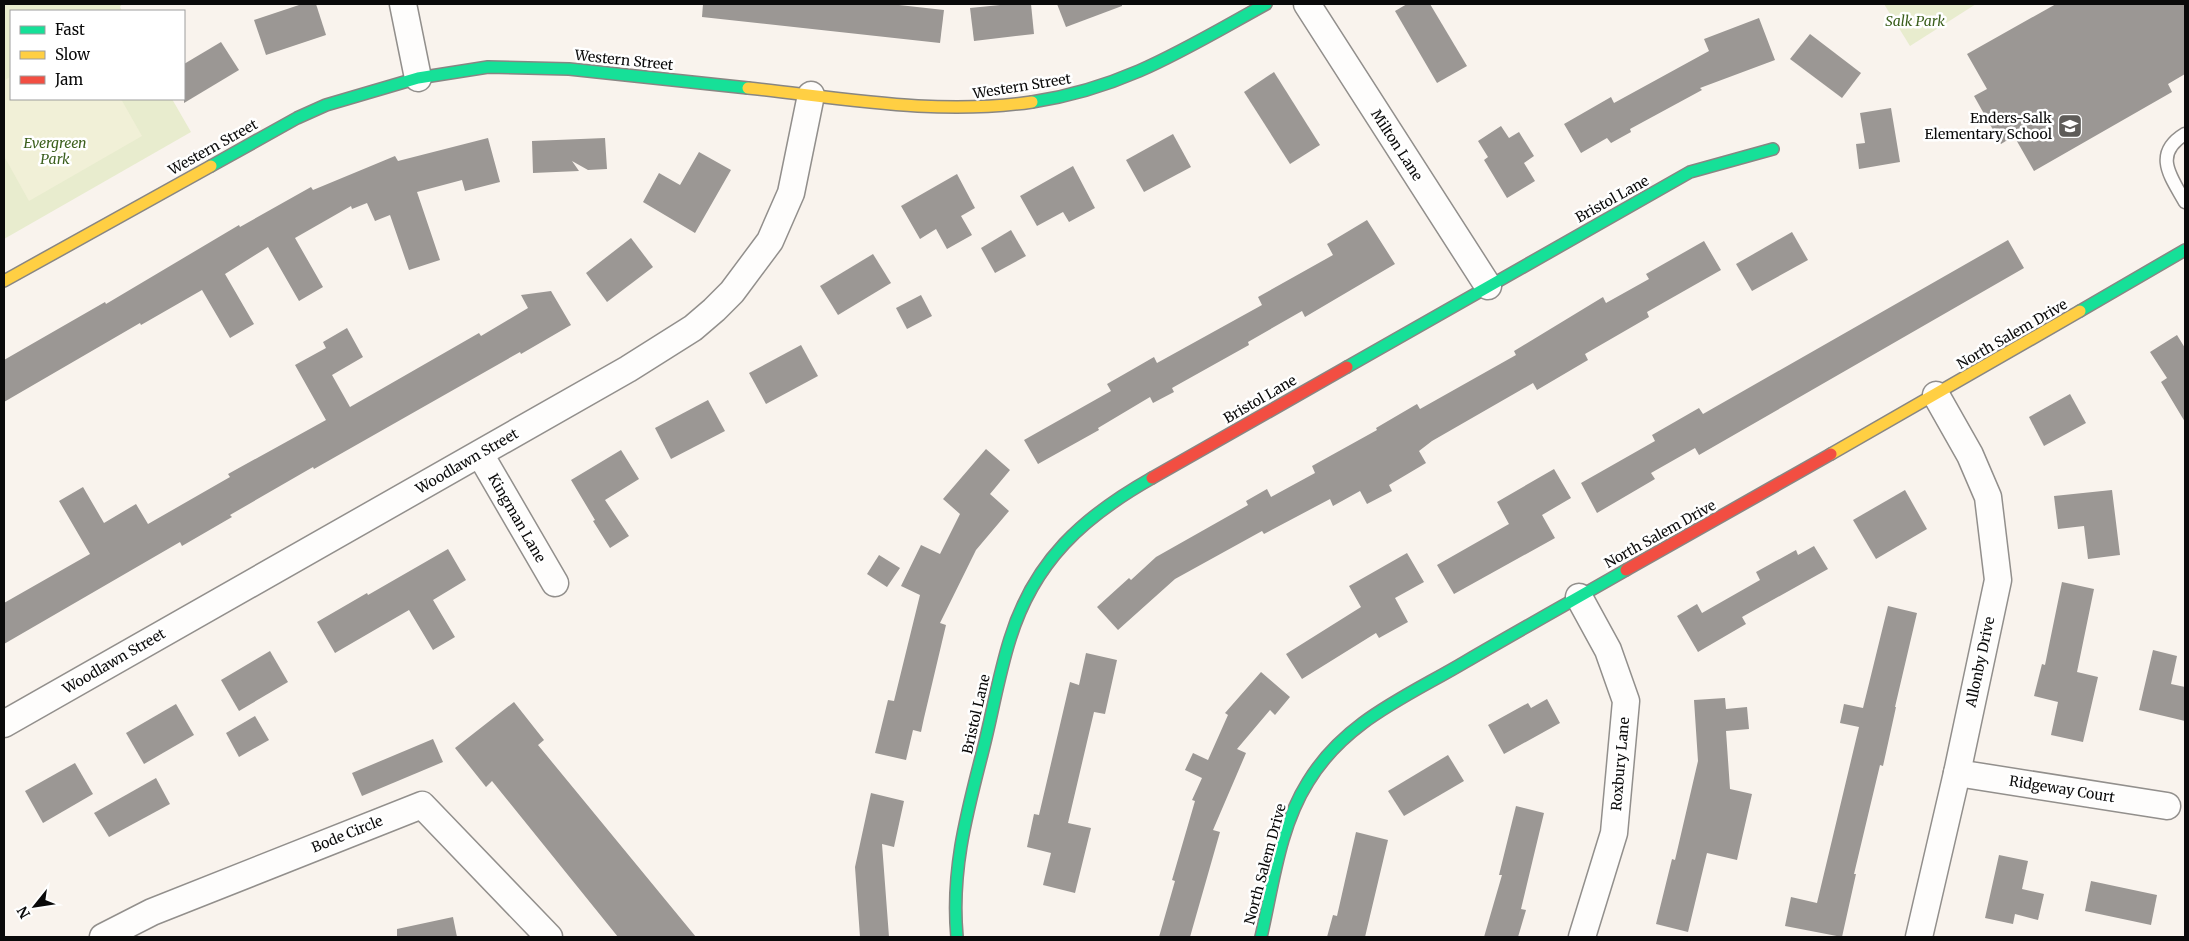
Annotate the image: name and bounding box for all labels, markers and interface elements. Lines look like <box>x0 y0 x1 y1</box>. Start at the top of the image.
legend <box>10 10 185 100</box>
park label: Salk Park <box>1885 12 1945 30</box>
text: Fast <box>55 20 85 39</box>
text: Slow <box>55 45 90 64</box>
street label: Western Street <box>573 46 675 74</box>
street label: Western Street <box>971 69 1073 103</box>
text: Jam <box>54 70 83 89</box>
street label: Milton Lane <box>1367 106 1427 184</box>
place label: Enders-Salk Elementary School <box>1925 109 2053 143</box>
school or university icon: Enders-Salk Elementary School <box>2057 113 2083 139</box>
street label: Western Street <box>164 115 261 179</box>
park label: Evergreen Park <box>23 134 87 168</box>
street label: Bristol Lane <box>1572 171 1652 227</box>
street label: North Salem Drive <box>1954 295 2070 373</box>
street label: Bristol Lane <box>1220 371 1300 427</box>
street label: Woodlawn Street <box>412 424 522 498</box>
street label: Kingman Lane <box>484 470 550 566</box>
street label: North Salem Drive <box>1601 496 1719 572</box>
street label: Allonby Drive <box>1961 615 1998 710</box>
street label: Woodlawn Street <box>59 624 169 698</box>
street label: Bristol Lane <box>958 672 994 756</box>
street label: Roxbury Lane <box>1607 716 1633 812</box>
street label: Ridgeway Court <box>2008 772 2117 806</box>
street label: North Salem Drive <box>1240 802 1290 926</box>
street label: Bode Circle <box>309 812 385 856</box>
north arrow <box>10 881 60 931</box>
text: N <box>13 903 34 922</box>

